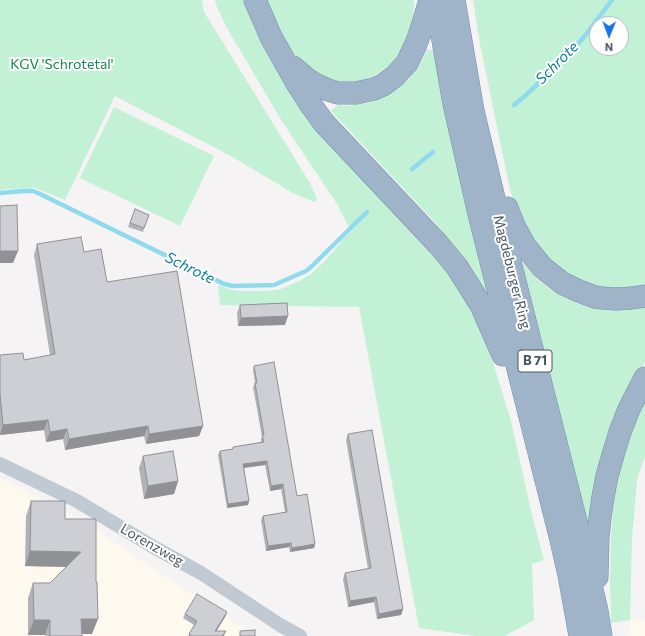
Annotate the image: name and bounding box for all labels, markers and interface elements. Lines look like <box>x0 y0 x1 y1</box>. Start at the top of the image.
north arrow <box>589 16 629 56</box>
water label: Schrote <box>532 38 582 88</box>
text: N <box>605 41 613 54</box>
park label: KGV 'Schrotetal' <box>10 56 114 72</box>
street label: Magdeburger Ring <box>490 213 534 331</box>
water label: Schrote <box>162 248 218 288</box>
road number: B 71 <box>518 350 552 372</box>
street label: Lorenzweg <box>117 520 187 570</box>

